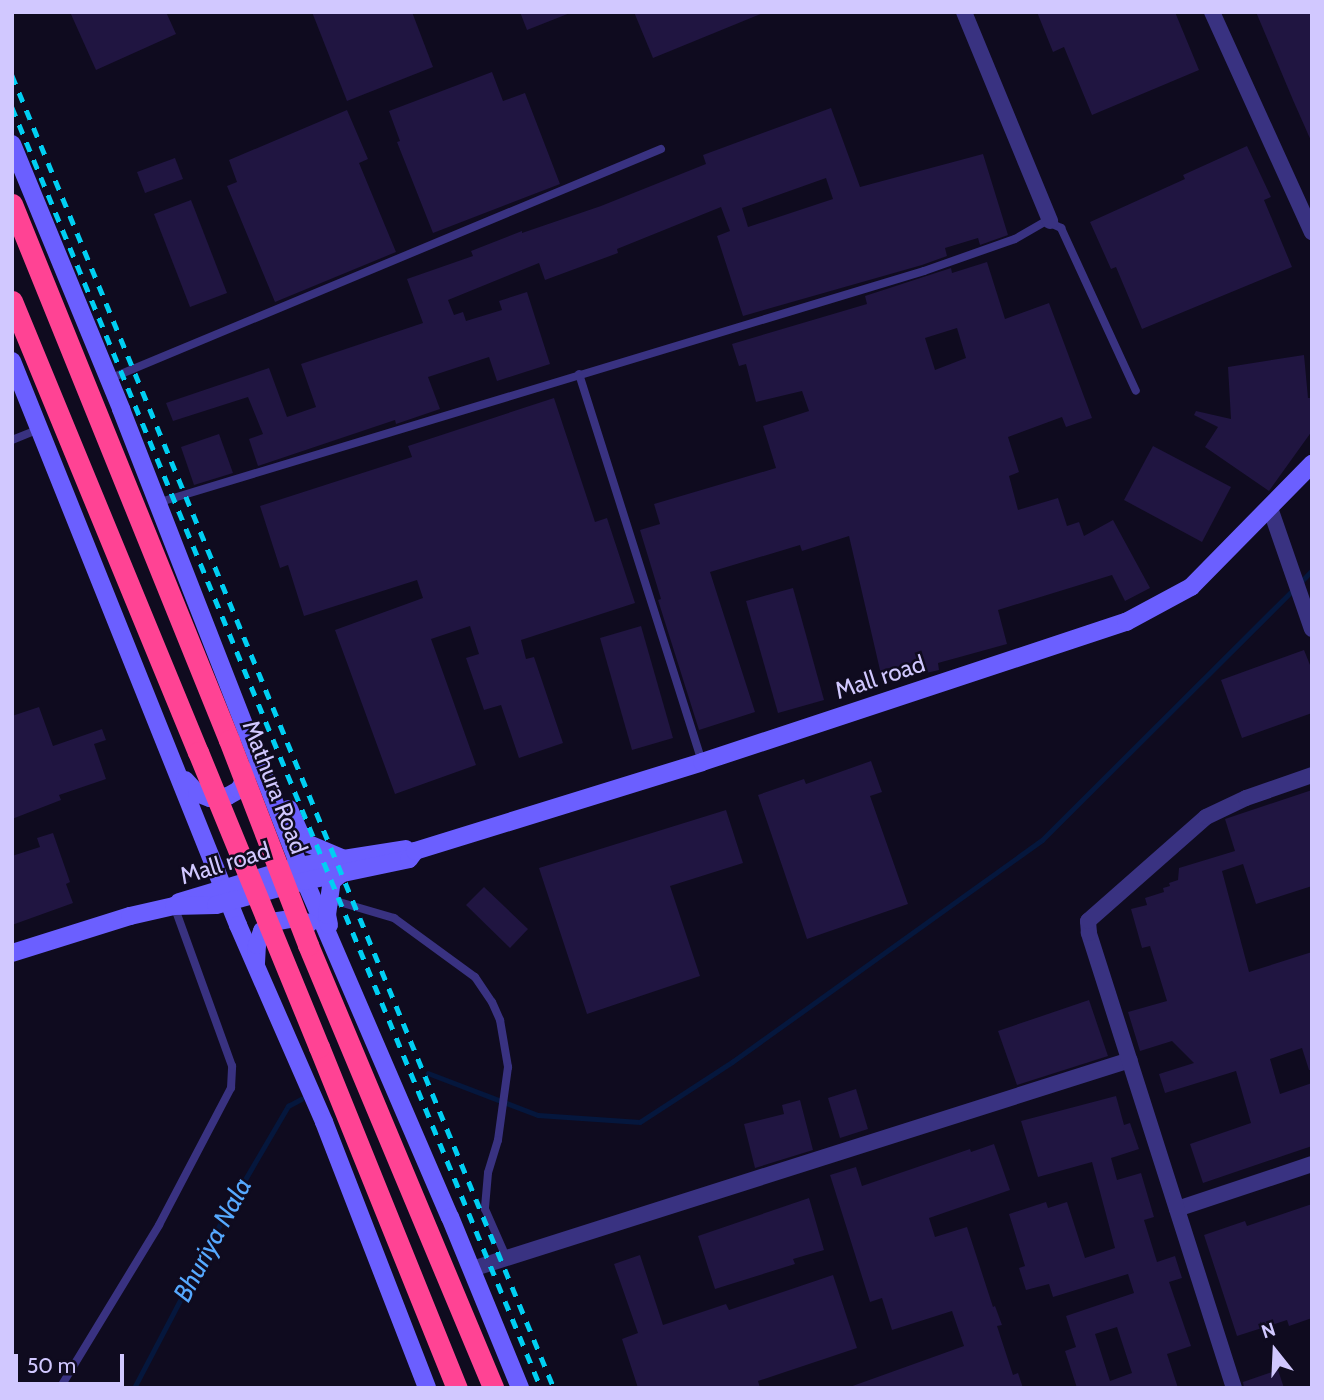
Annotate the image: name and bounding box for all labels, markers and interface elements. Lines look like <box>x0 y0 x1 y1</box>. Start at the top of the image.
street label: Mall road <box>831 649 929 705</box>
street label: Mathura Road <box>236 716 314 858</box>
street label: Mall road <box>176 836 274 890</box>
water label: Bhuriya Nala <box>167 1173 259 1307</box>
north arrow <box>1240 1316 1310 1386</box>
text: N <box>1258 1318 1278 1344</box>
scale bar <box>18 1340 128 1384</box>
text: 50 m <box>27 1353 76 1378</box>

